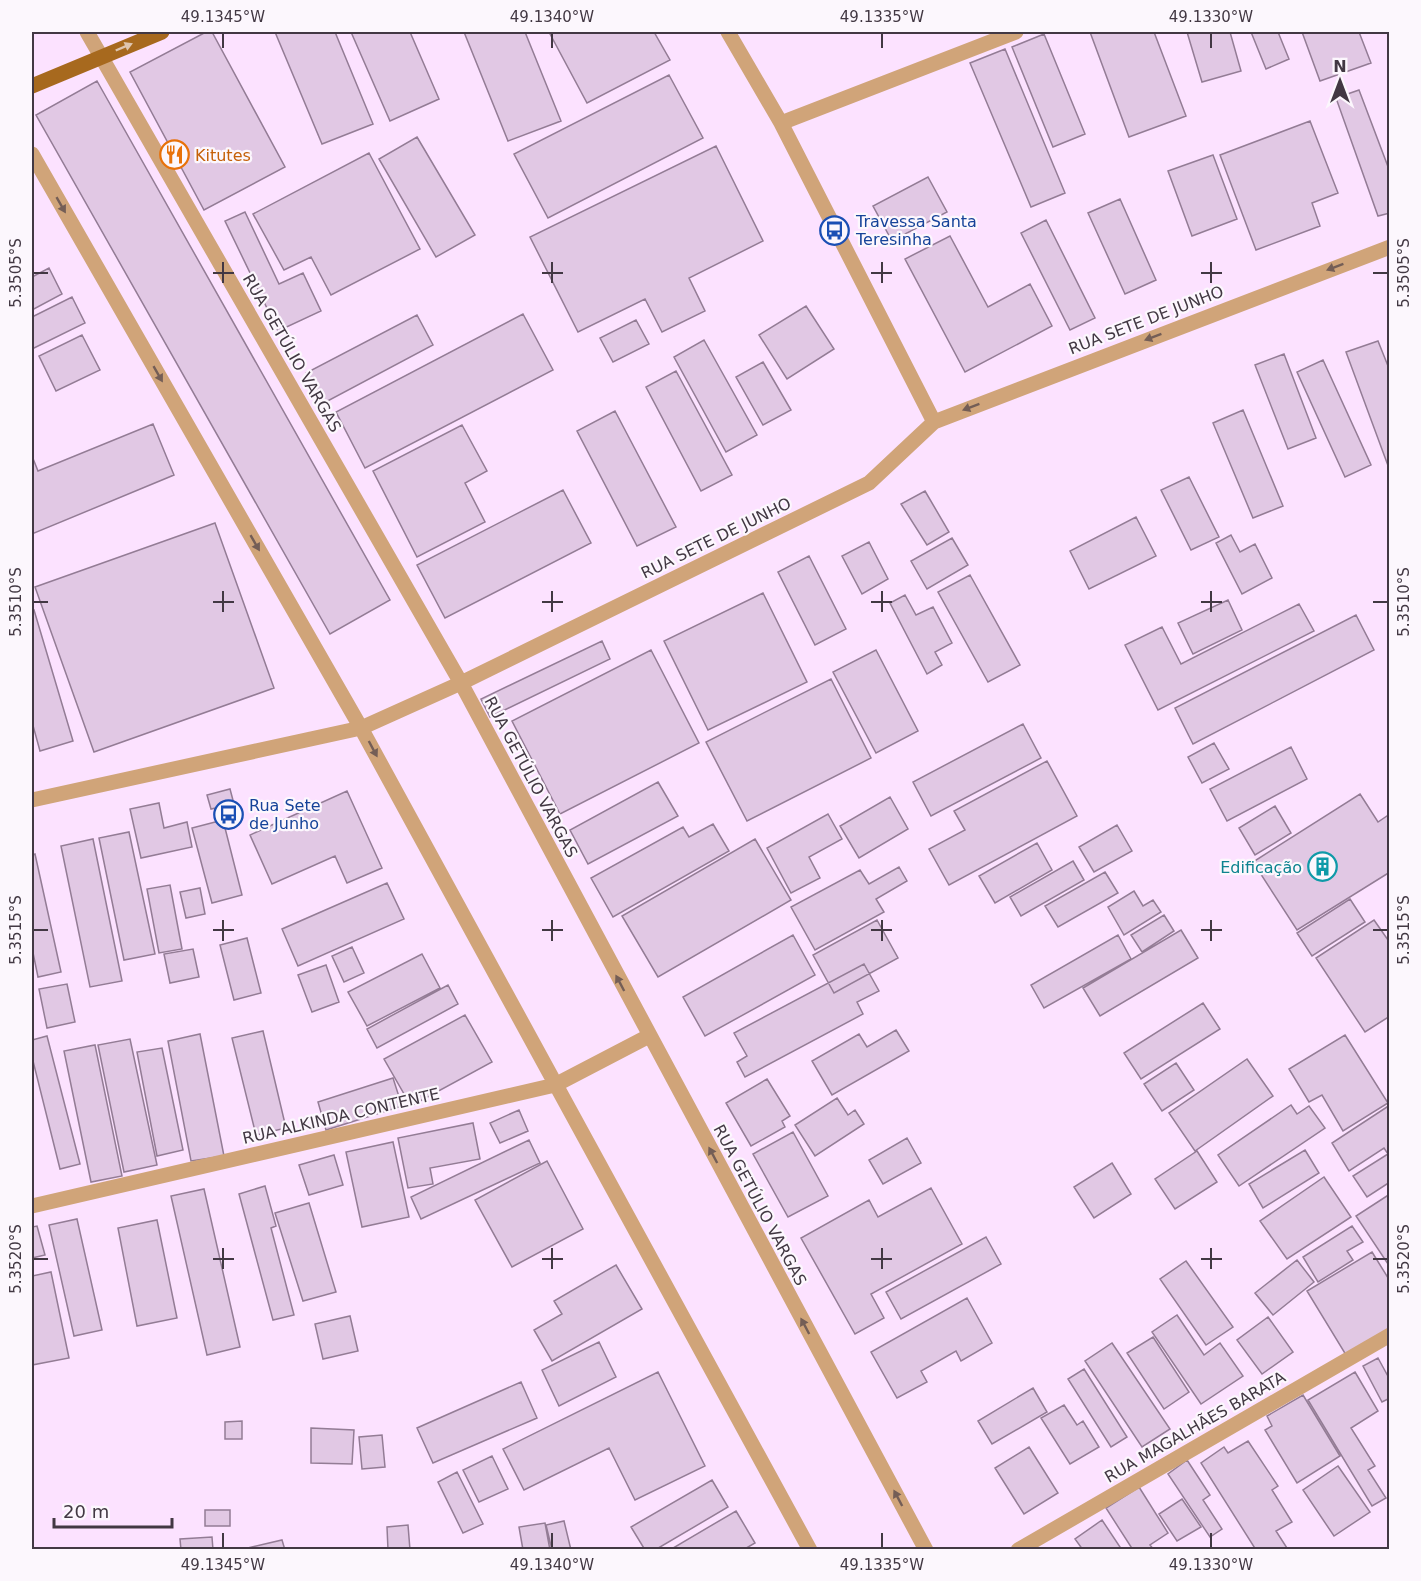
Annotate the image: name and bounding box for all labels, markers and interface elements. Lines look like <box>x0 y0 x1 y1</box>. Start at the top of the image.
text: 49.1345°W <box>181 8 265 26</box>
text: 49.1340°W <box>510 8 594 26</box>
text: 49.1335°W <box>840 8 924 26</box>
text: 49.1330°W <box>1169 8 1253 26</box>
one-way arrow <box>116 42 134 52</box>
north arrow <box>1310 51 1370 111</box>
text: N <box>1333 57 1347 76</box>
restaurant icon: Kitutes <box>158 139 190 171</box>
place label: Kitutes <box>195 146 251 165</box>
one-way arrow <box>55 197 66 213</box>
place label: Travessa Santa Teresinha <box>855 212 977 249</box>
bus stop icon: Travessa Santa Teresinha <box>819 214 851 246</box>
text: 5.3505°S <box>7 238 25 308</box>
text: 5.3505°S <box>1395 238 1413 308</box>
one-way arrow <box>1325 262 1343 272</box>
street label: RUA GETÚLIO VARGAS <box>239 270 345 436</box>
street label: RUA SETE DE JUNHO <box>1066 282 1226 358</box>
one-way arrow <box>1143 332 1161 342</box>
one-way arrow <box>153 366 163 383</box>
one-way arrow <box>961 403 979 413</box>
street label: RUA SETE DE JUNHO <box>638 493 794 583</box>
one-way arrow <box>250 535 260 552</box>
text: 5.3510°S <box>7 567 25 637</box>
text: 5.3510°S <box>1395 567 1413 637</box>
street label: RUA GETÚLIO VARGAS <box>480 693 582 861</box>
one-way arrow <box>368 740 378 757</box>
place label: Rua Sete de Junho <box>249 796 321 833</box>
bus stop icon: Rua Sete de Junho <box>212 798 244 830</box>
building icon: Edificação <box>1307 851 1339 883</box>
place label: Edificação <box>1220 858 1302 877</box>
text: 5.3515°S <box>7 895 25 965</box>
text: 5.3515°S <box>1395 895 1413 965</box>
one-way arrow <box>616 974 626 992</box>
street label: RUA ALKINDA CONTENTE <box>241 1084 441 1148</box>
street label: RUA GETÚLIO VARGAS <box>709 1121 811 1289</box>
one-way arrow <box>708 1146 718 1163</box>
text: 5.3520°S <box>7 1224 25 1294</box>
text: 5.3520°S <box>1395 1224 1413 1294</box>
one-way arrow <box>800 1318 810 1335</box>
street label: RUA MAGALHÃES BARATA <box>1101 1367 1289 1487</box>
one-way arrow <box>893 1489 903 1506</box>
scale bar <box>54 1491 172 1529</box>
text: 20 m <box>63 1501 109 1522</box>
text: 49.1345°W <box>181 1556 265 1574</box>
text: 49.1340°W <box>510 1556 594 1574</box>
text: 49.1335°W <box>840 1556 924 1574</box>
text: 49.1330°W <box>1169 1556 1253 1574</box>

